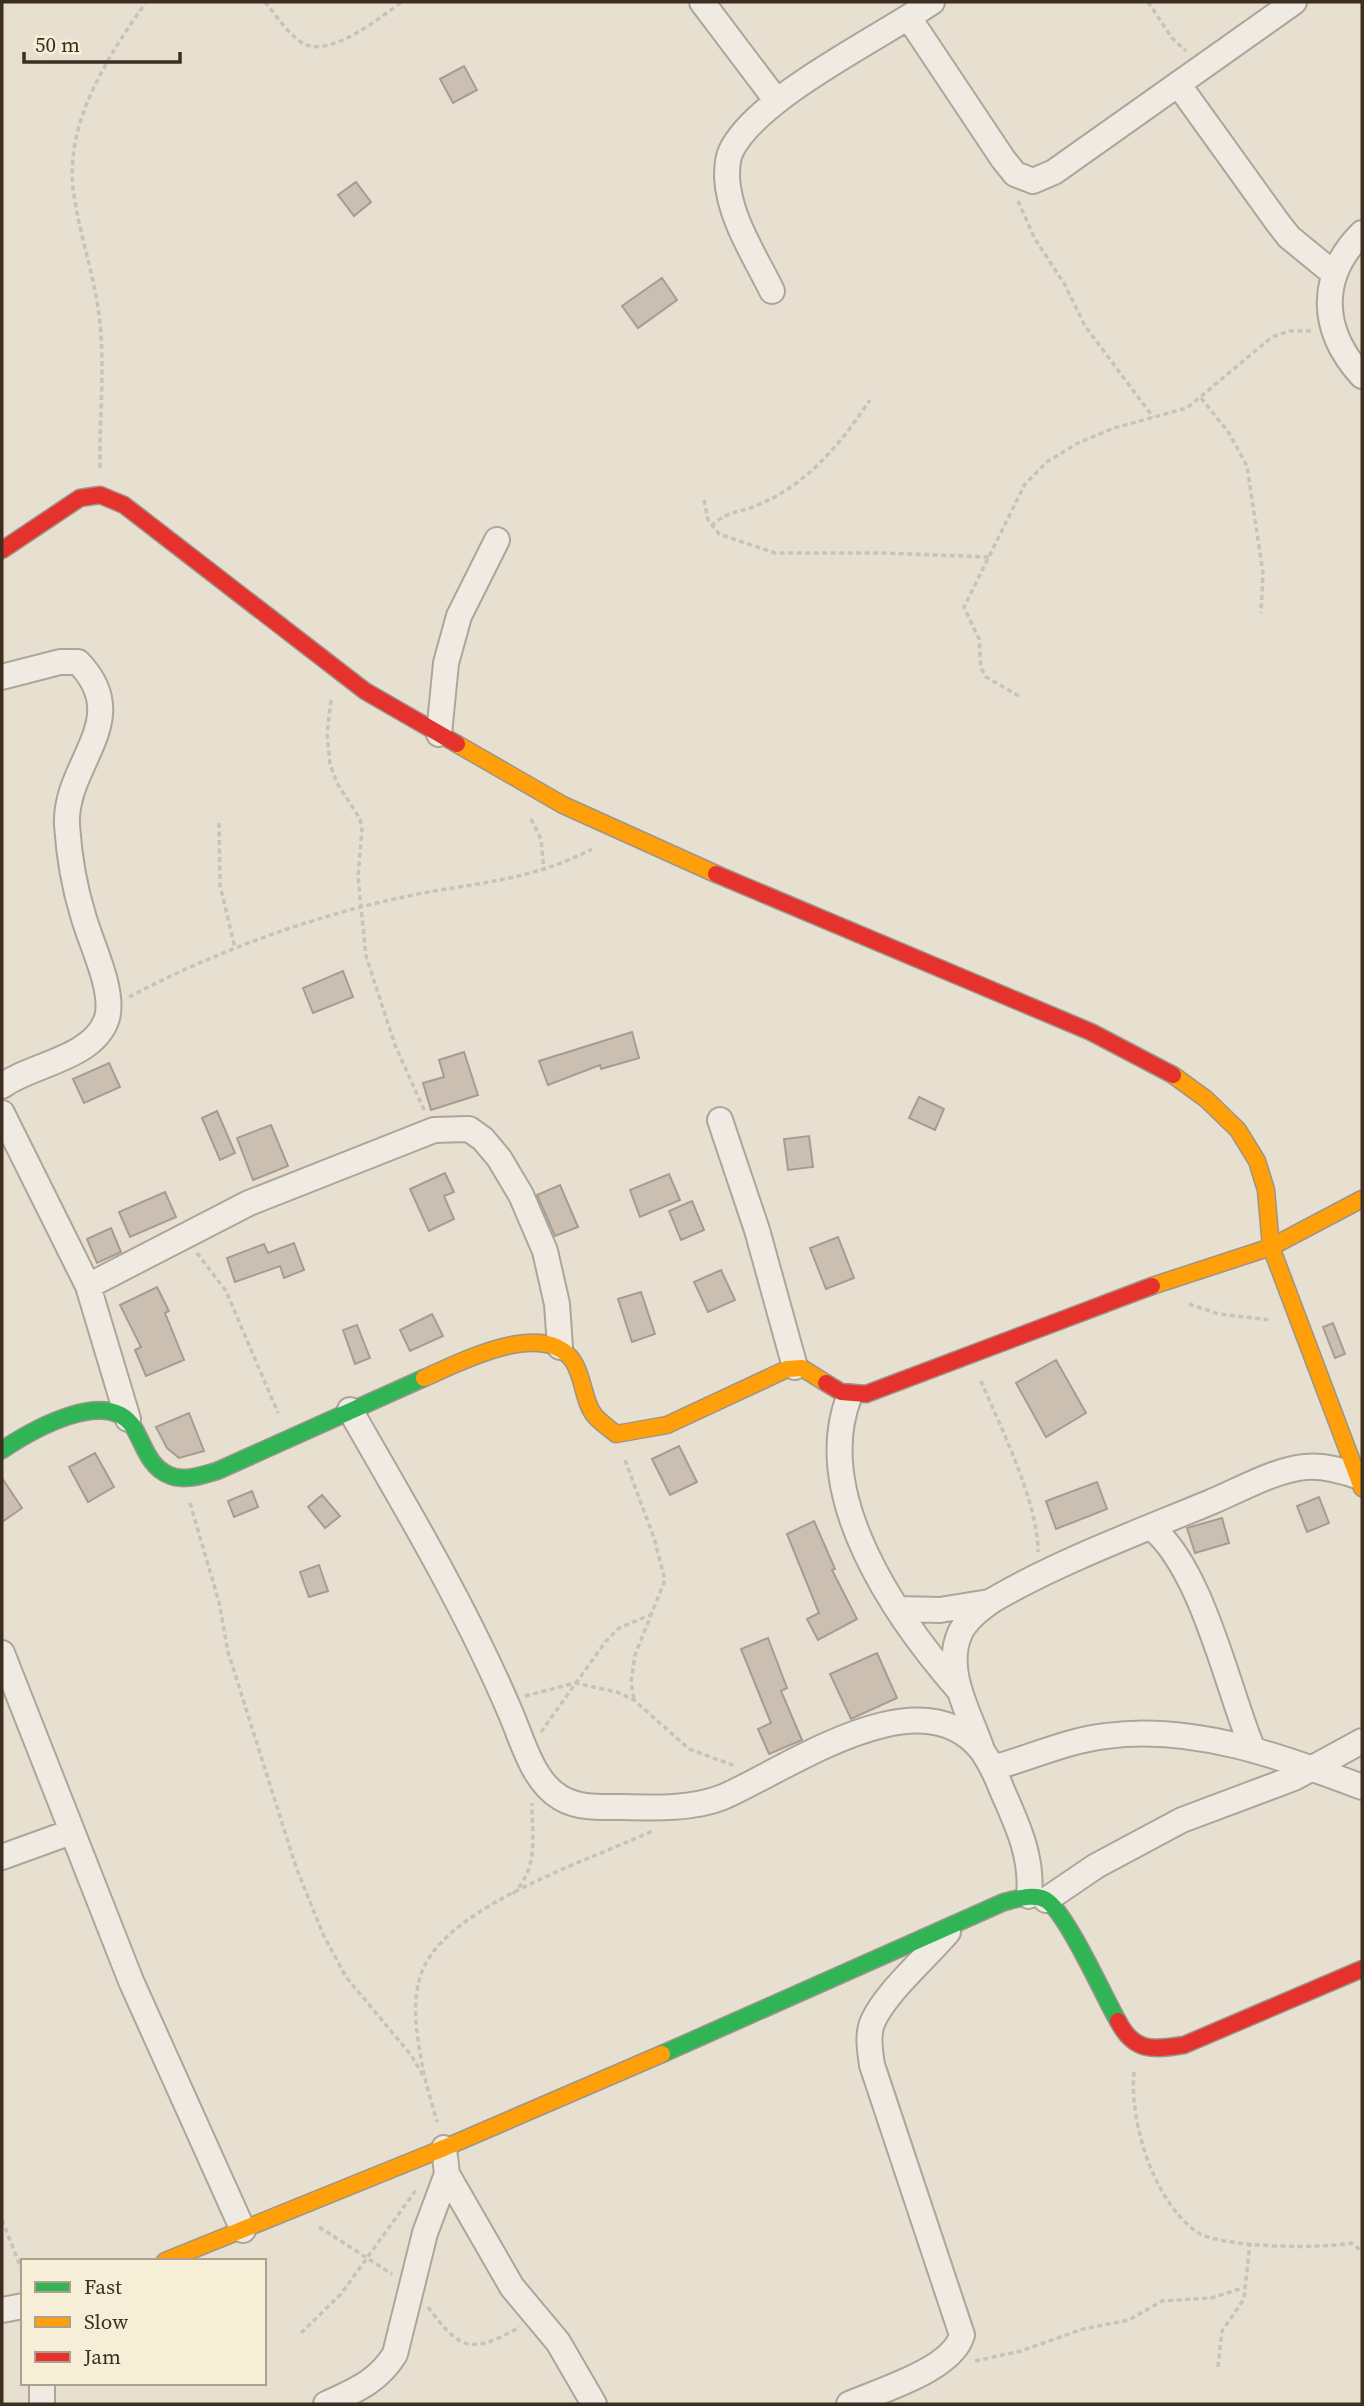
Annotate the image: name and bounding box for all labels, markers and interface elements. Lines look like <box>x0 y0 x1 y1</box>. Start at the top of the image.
scale bar <box>24 21 180 65</box>
text: 50 m <box>35 30 80 59</box>
legend <box>21 2259 266 2385</box>
text: Fast <box>84 2272 122 2301</box>
text: Slow <box>84 2307 128 2336</box>
text: Jam <box>83 2342 121 2371</box>

